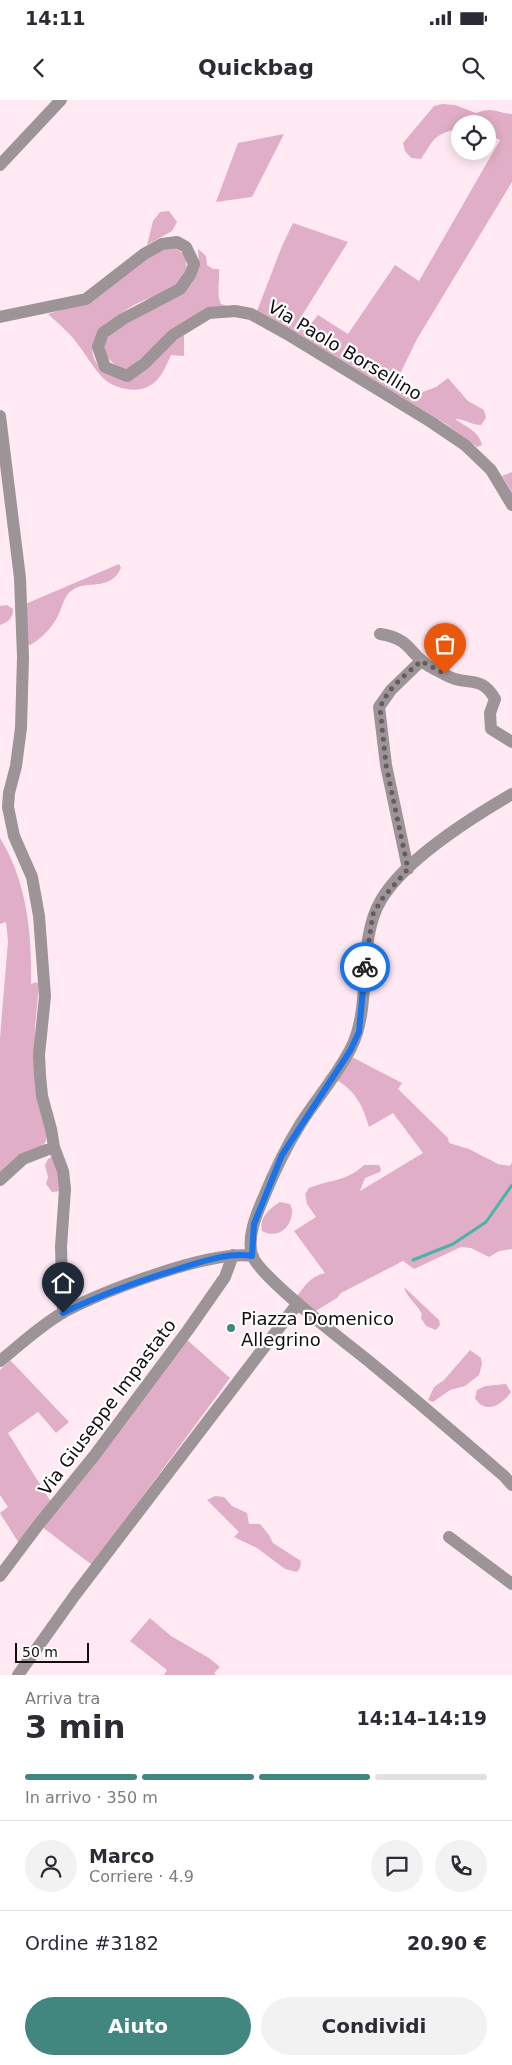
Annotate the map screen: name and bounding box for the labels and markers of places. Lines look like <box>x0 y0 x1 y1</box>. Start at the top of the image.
pin <box>424 623 466 674</box>
pin <box>42 1262 84 1313</box>
place label: Piazza Domenico Allegrino <box>241 1308 394 1350</box>
marker: Piazza Domenico Allegrino <box>225 1322 237 1334</box>

